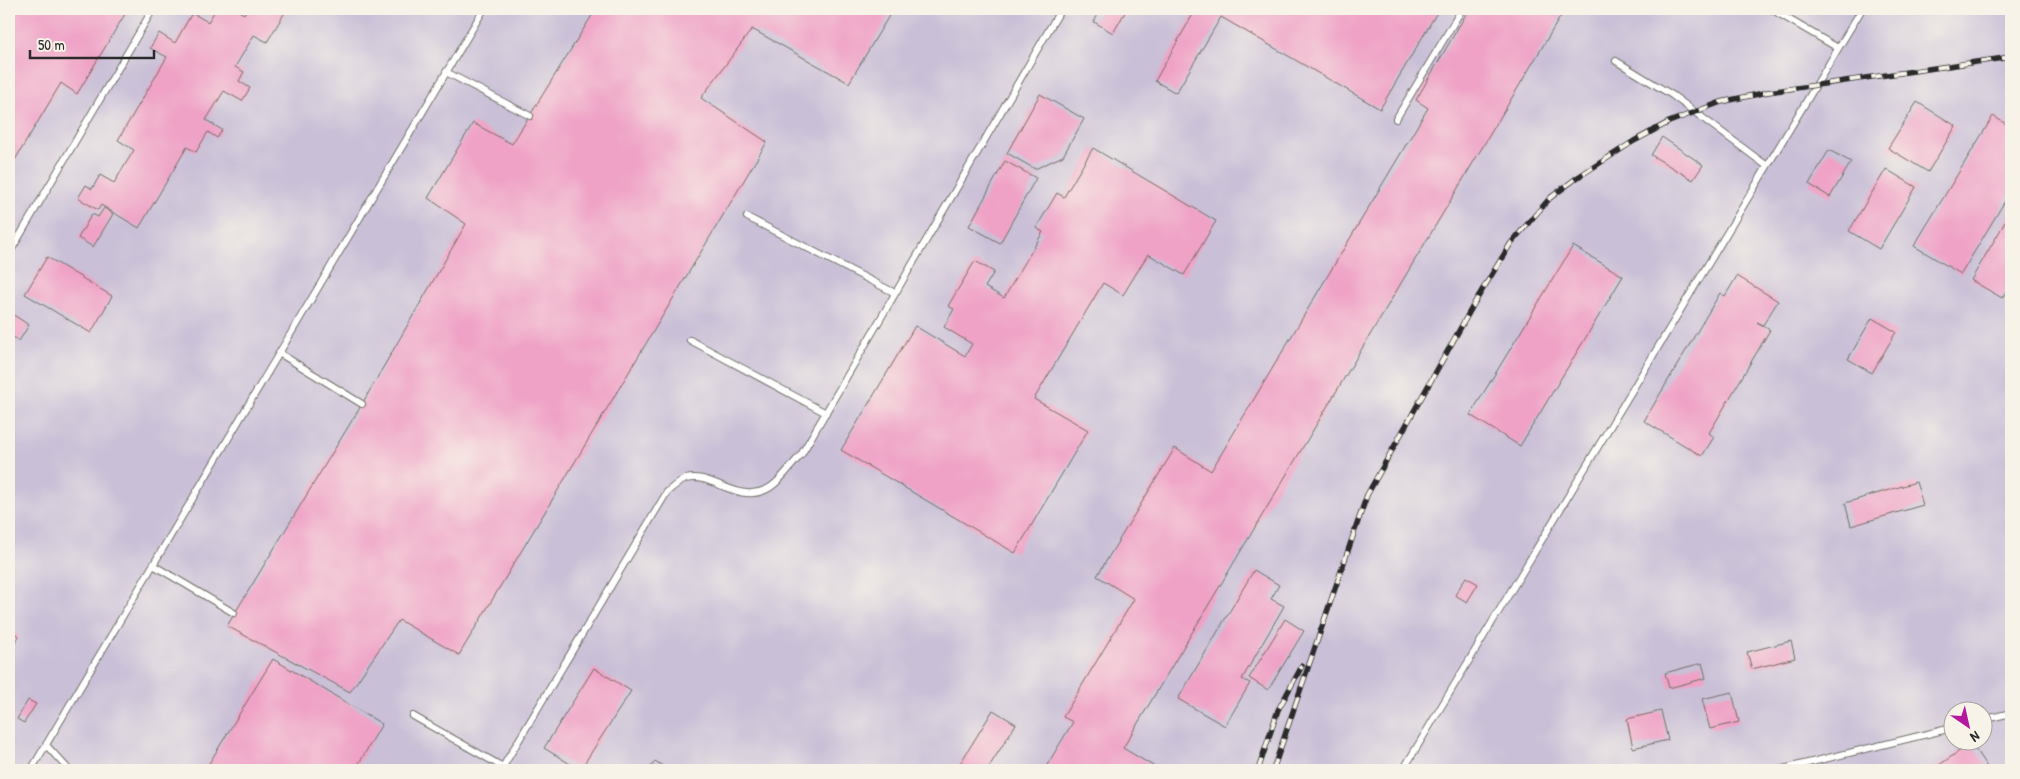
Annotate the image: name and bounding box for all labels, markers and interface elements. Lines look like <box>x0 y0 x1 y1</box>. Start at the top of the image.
scale bar <box>30 28 154 60</box>
text: 50 m <box>38 34 65 55</box>
north arrow <box>1942 702 1992 752</box>
text: N <box>1967 727 1984 747</box>

